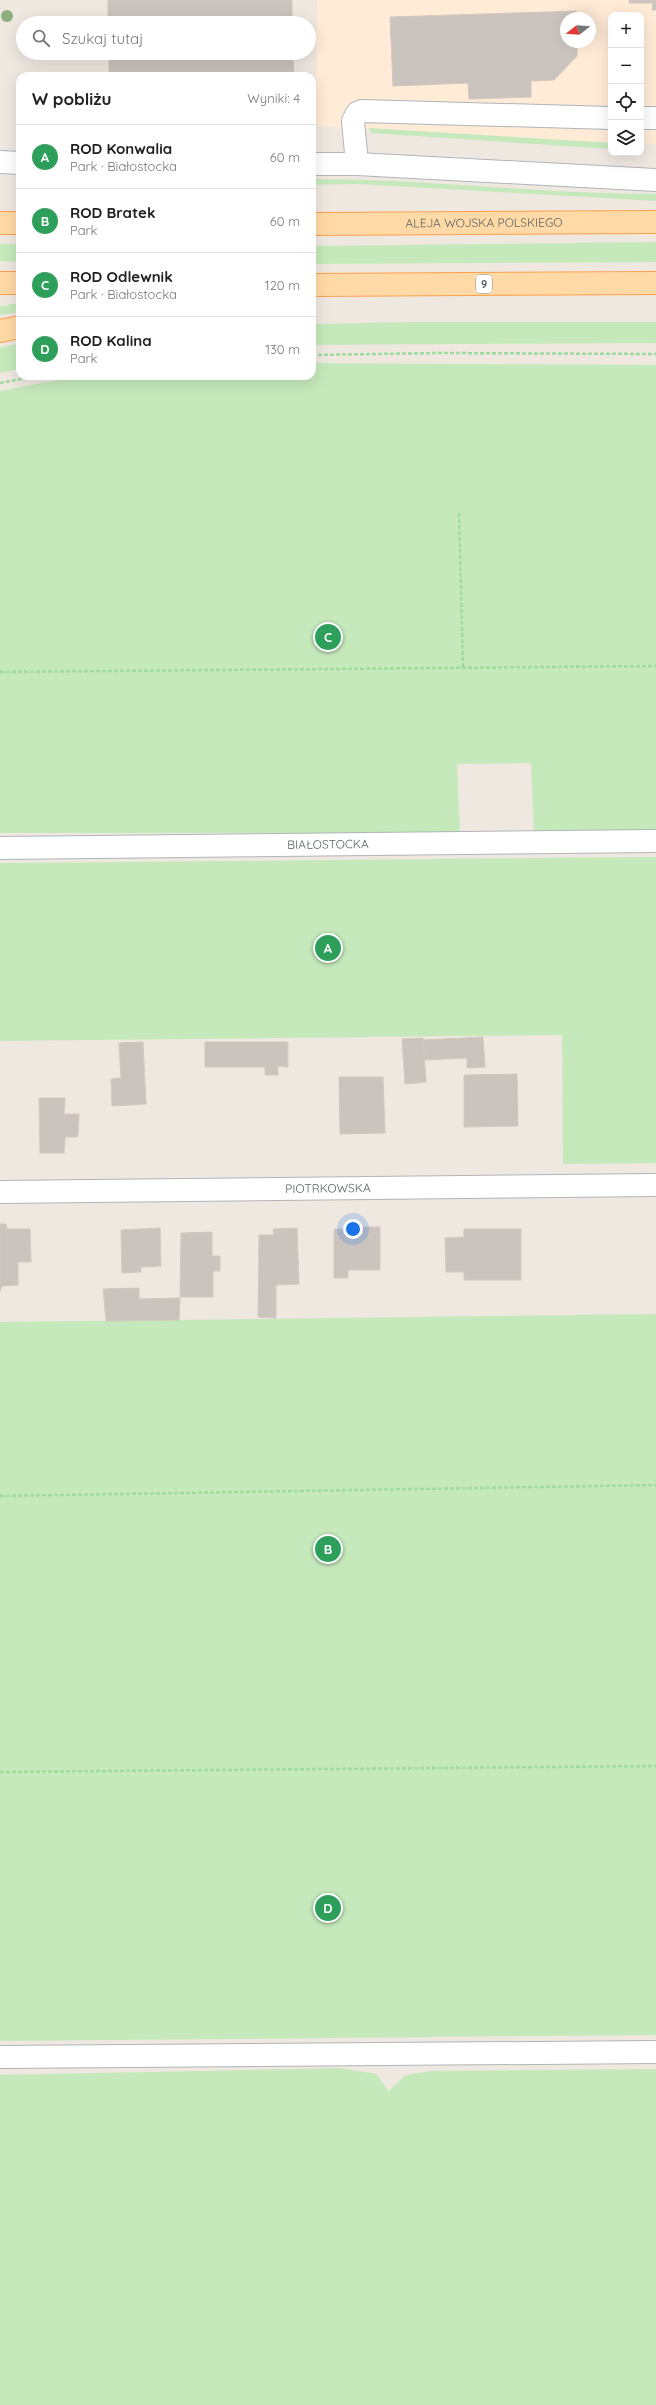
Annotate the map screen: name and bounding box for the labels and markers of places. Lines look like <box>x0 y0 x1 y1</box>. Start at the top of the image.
pin: C <box>315 622 341 652</box>
pin: A <box>315 933 341 963</box>
pin: B <box>315 1534 341 1564</box>
pin: D <box>315 1893 341 1923</box>

